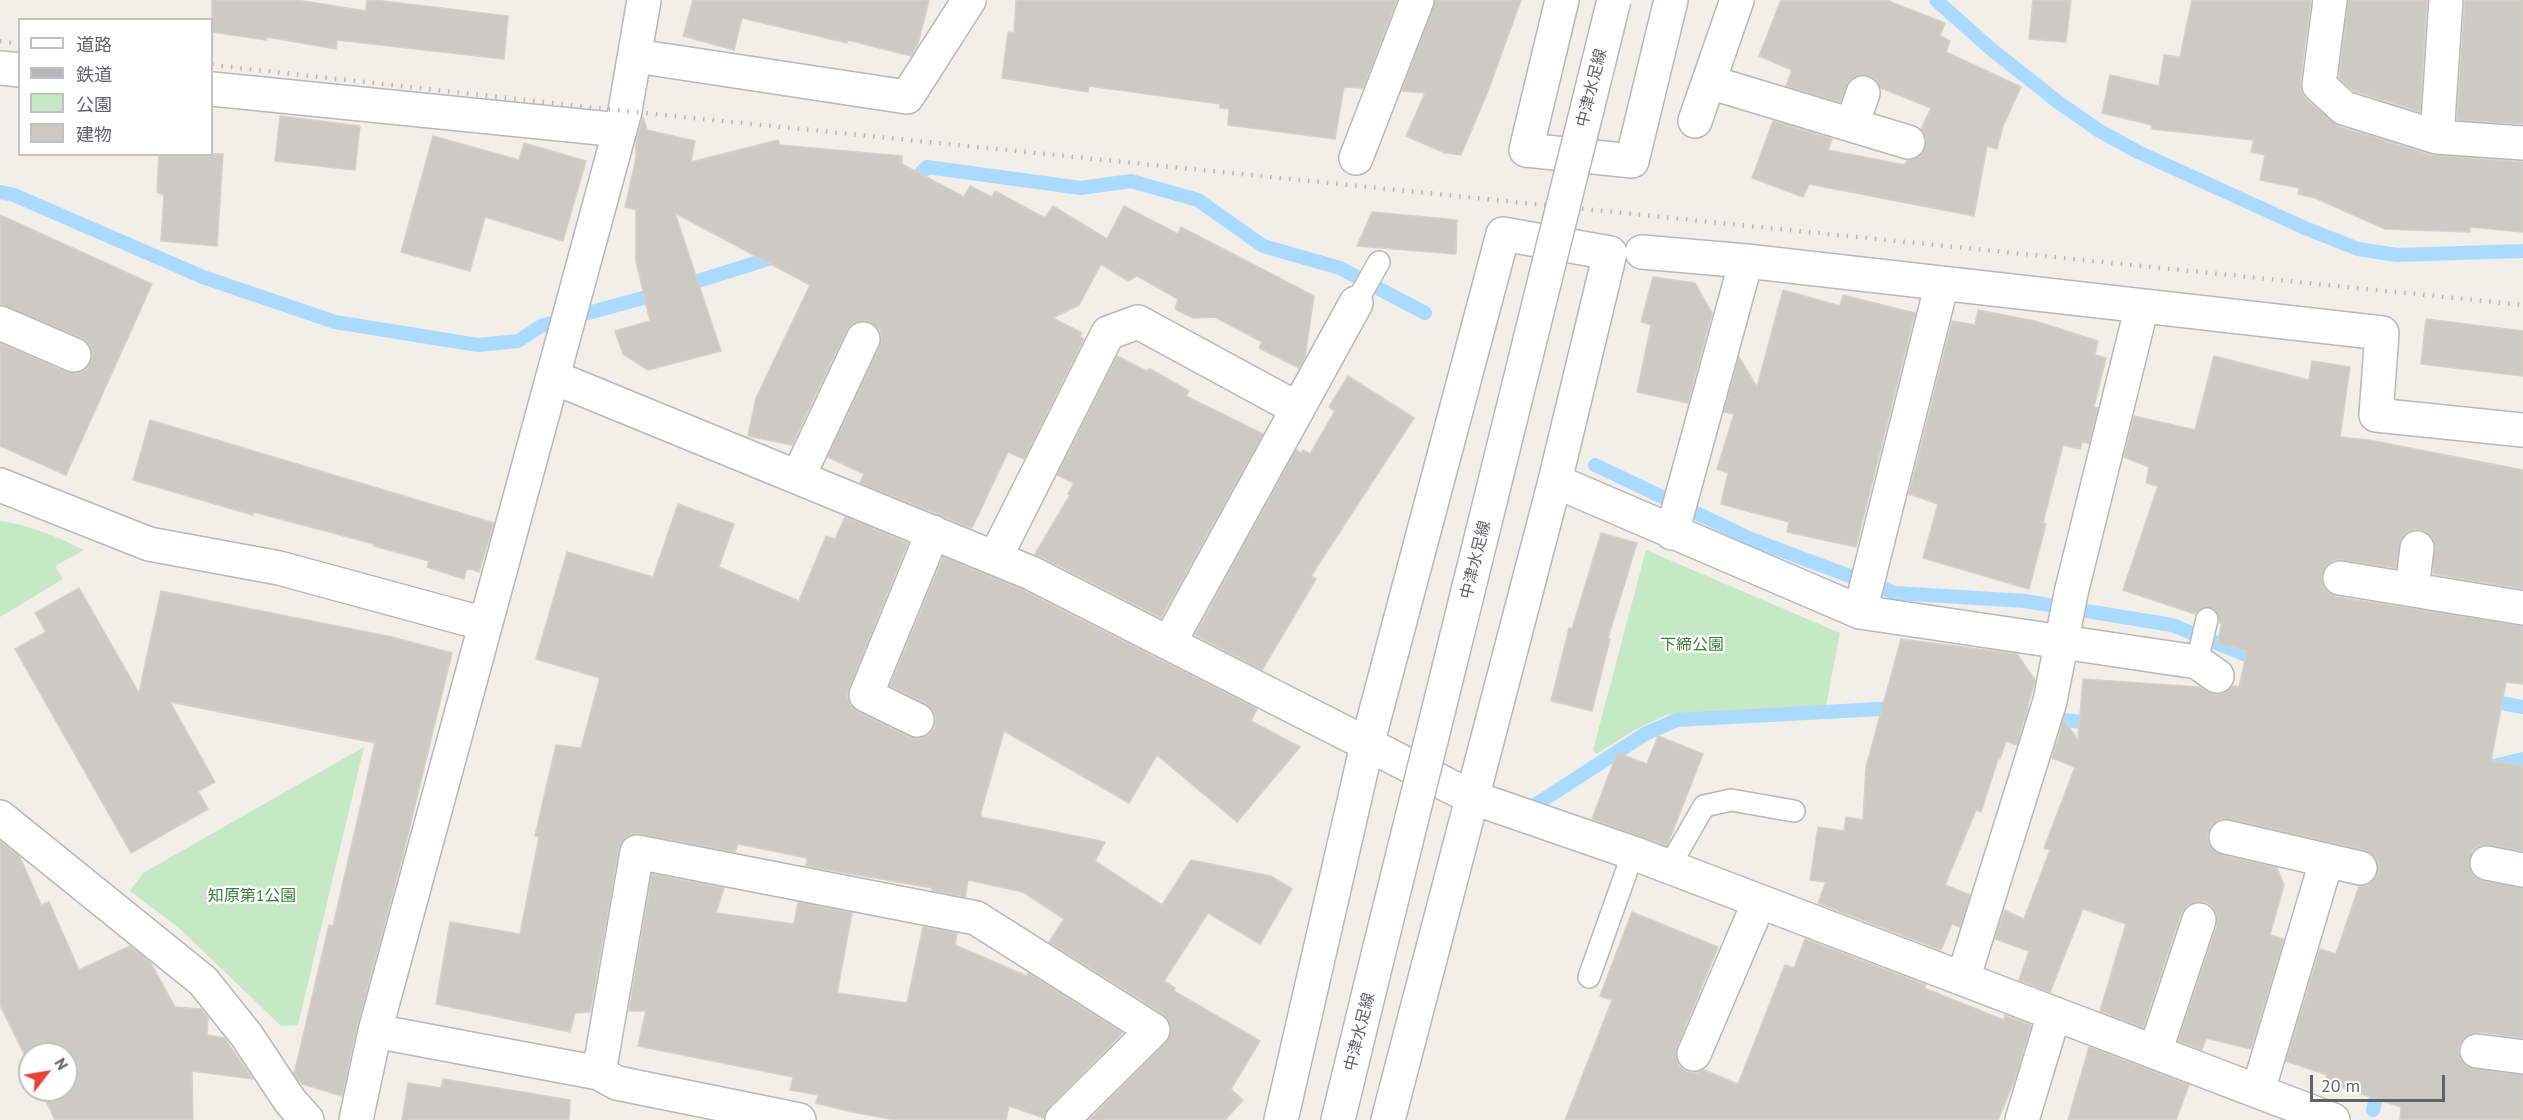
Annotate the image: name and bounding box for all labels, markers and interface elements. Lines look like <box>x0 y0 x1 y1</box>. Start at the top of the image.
legend <box>18 18 213 156</box>
text: 道路 <box>76 33 112 56</box>
street label: 中津水足線 <box>1573 47 1611 129</box>
text: 鉄道 <box>76 63 112 86</box>
text: 公園 <box>76 93 112 116</box>
text: 建物 <box>76 123 112 146</box>
street label: 中津水足線 <box>1457 519 1495 601</box>
park label: 下締公園 <box>1660 635 1724 655</box>
park label: 知原第1公園 <box>208 886 296 906</box>
street label: 中津水足線 <box>1341 991 1379 1073</box>
north arrow <box>18 1042 78 1102</box>
text: N <box>50 1054 73 1073</box>
scale bar <box>2313 1063 2448 1101</box>
text: 20 m <box>2321 1074 2360 1097</box>

